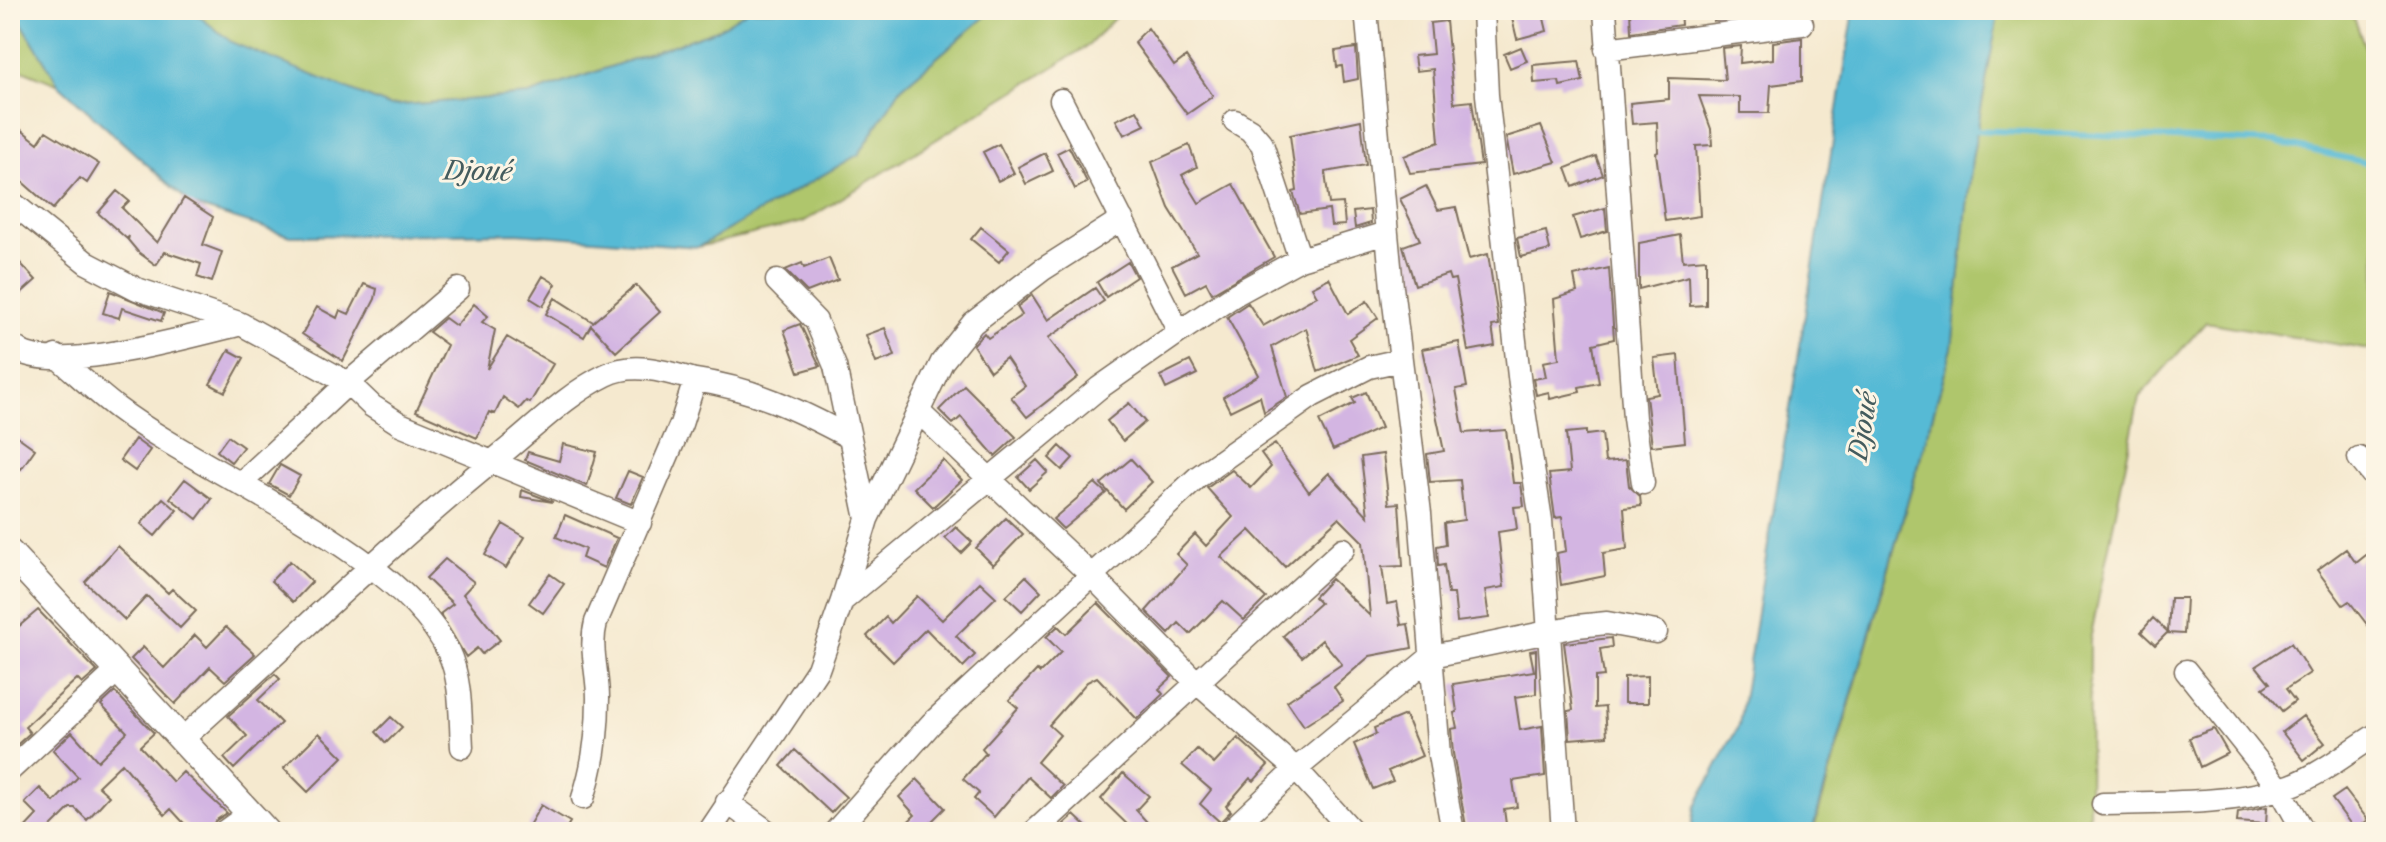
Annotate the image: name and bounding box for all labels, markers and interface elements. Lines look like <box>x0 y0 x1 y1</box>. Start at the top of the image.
water label: Djoué <box>441 154 515 188</box>
water label: Djoué <box>1841 387 1885 465</box>

